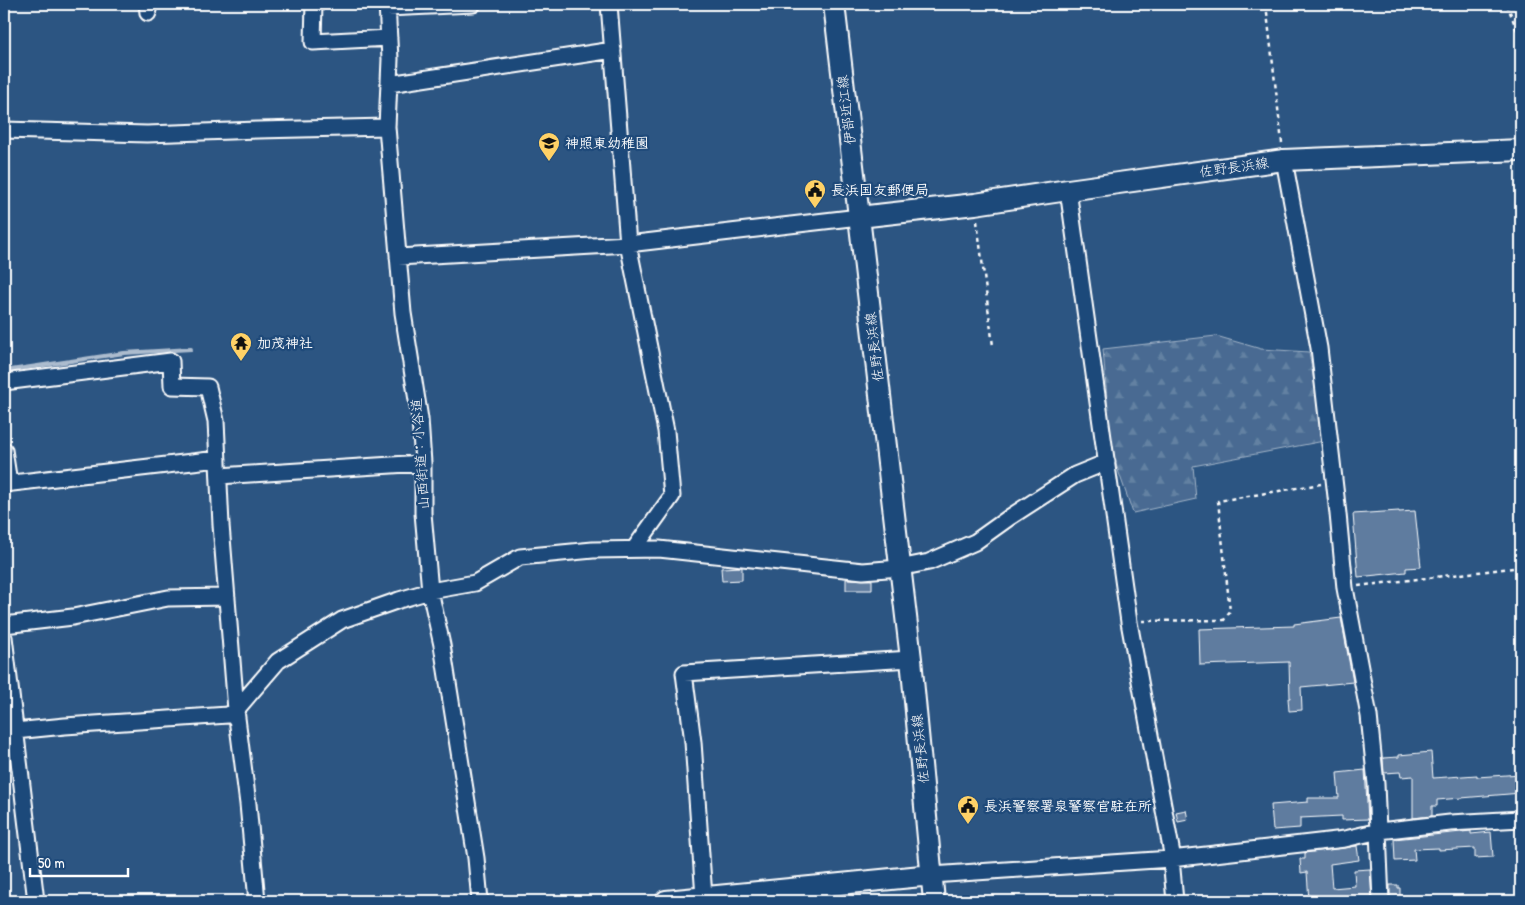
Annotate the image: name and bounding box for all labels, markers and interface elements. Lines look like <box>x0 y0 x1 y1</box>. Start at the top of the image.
street label: 伊部近江線 <box>832 74 859 146</box>
school or university icon: 神照東幼稚園 <box>537 131 561 162</box>
place label: 神照東幼稚園 <box>565 133 649 152</box>
street label: 佐野長浜線 <box>1198 152 1270 181</box>
public building icon: 長浜国友郵便局 <box>803 178 827 209</box>
place label: 長浜国友郵便局 <box>831 180 929 199</box>
street label: 佐野長浜線 <box>860 311 887 383</box>
temple icon: 加茂神社 <box>229 331 253 362</box>
place label: 加茂神社 <box>257 333 313 352</box>
street label: 山西街道：小谷道 <box>406 398 433 511</box>
street label: 佐野長浜線 <box>906 713 933 785</box>
public building icon: 長浜警察署泉警察官駐在所 <box>956 794 980 825</box>
place label: 長浜警察署泉警察官駐在所 <box>984 796 1152 815</box>
scale bar <box>30 845 128 877</box>
text: 50 m <box>38 852 65 873</box>

